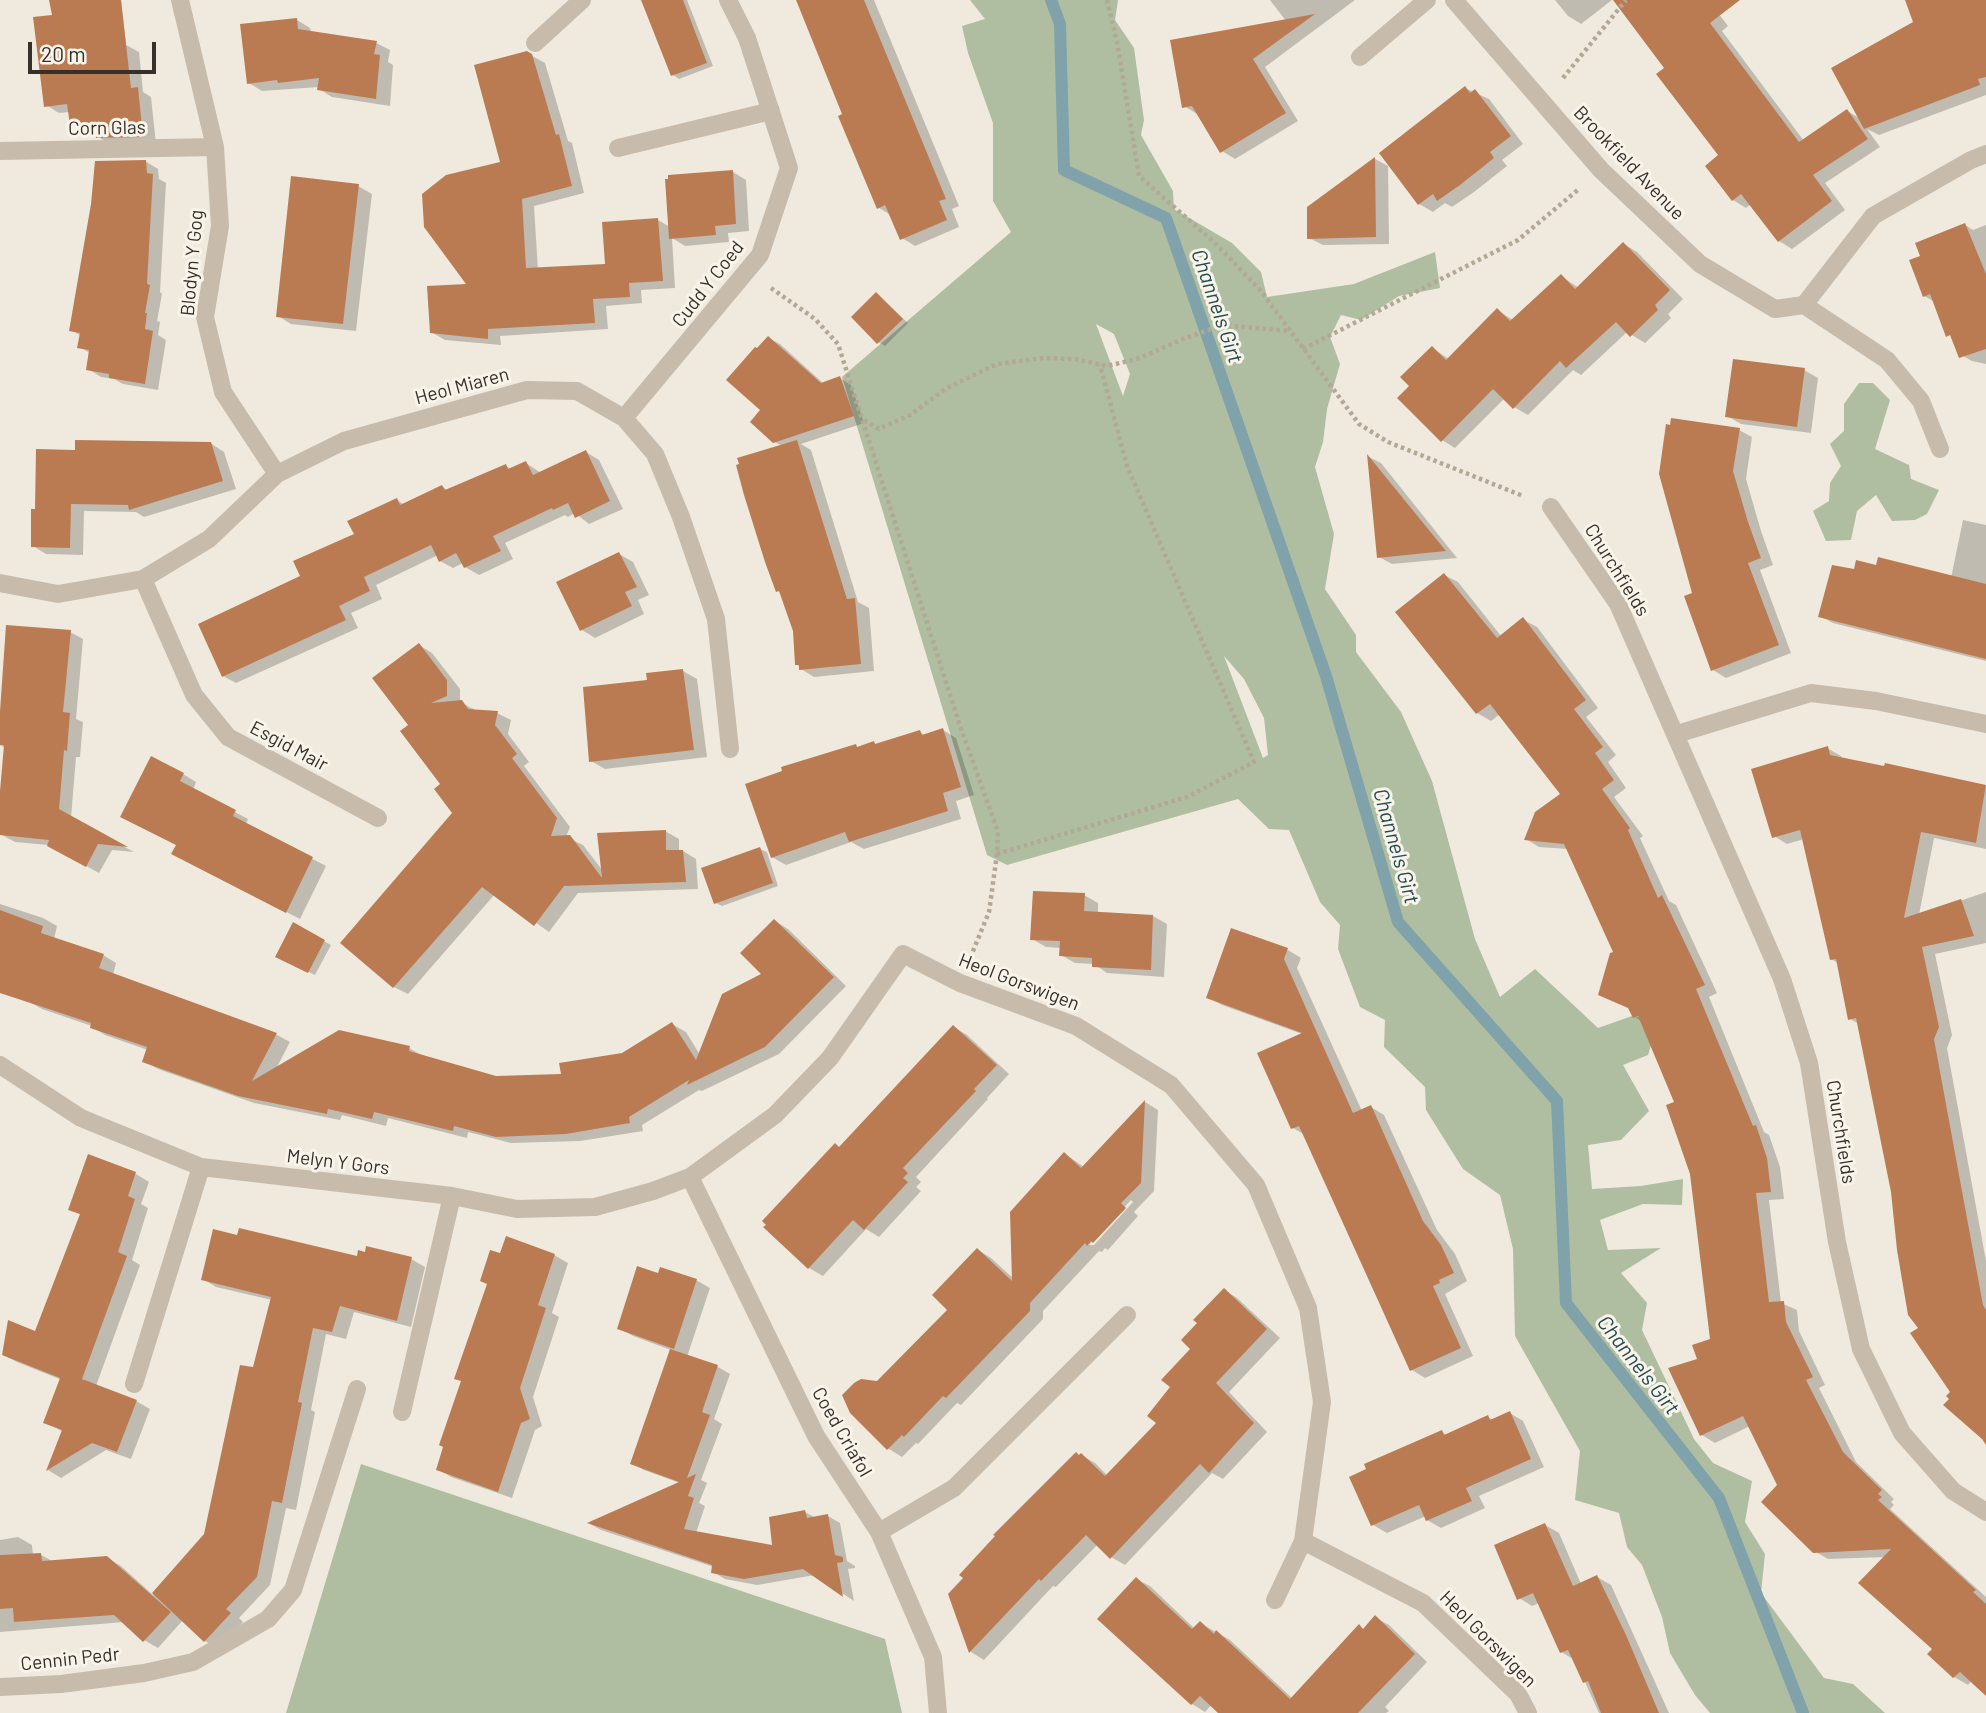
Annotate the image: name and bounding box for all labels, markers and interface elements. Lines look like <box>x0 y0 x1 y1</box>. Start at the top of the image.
scale bar <box>32 28 159 72</box>
text: 20 m <box>41 41 86 66</box>
street label: Brookfield Avenue <box>1569 101 1689 225</box>
street label: Corn Glas <box>68 116 146 140</box>
street label: Blodyn Y Gog <box>176 209 208 317</box>
street label: Cudd Y Coed <box>667 236 749 332</box>
water label: Channels Girt <box>1186 246 1248 366</box>
street label: Heol Miaren <box>412 363 512 409</box>
street label: Churchfields <box>1580 520 1654 620</box>
street label: Esgid Mair <box>246 716 332 776</box>
water label: Channels Girt <box>1368 786 1424 906</box>
street label: Heol Gorswigen <box>955 949 1083 1015</box>
street label: Churchfields <box>1822 1079 1860 1185</box>
street label: Melyn Y Gors <box>285 1144 391 1180</box>
water label: Channels Girt <box>1592 1311 1684 1419</box>
street label: Coed Criafol <box>807 1383 877 1481</box>
street label: Heol Gorswigen <box>1435 1586 1541 1692</box>
street label: Cennin Pedr <box>19 1642 121 1676</box>

